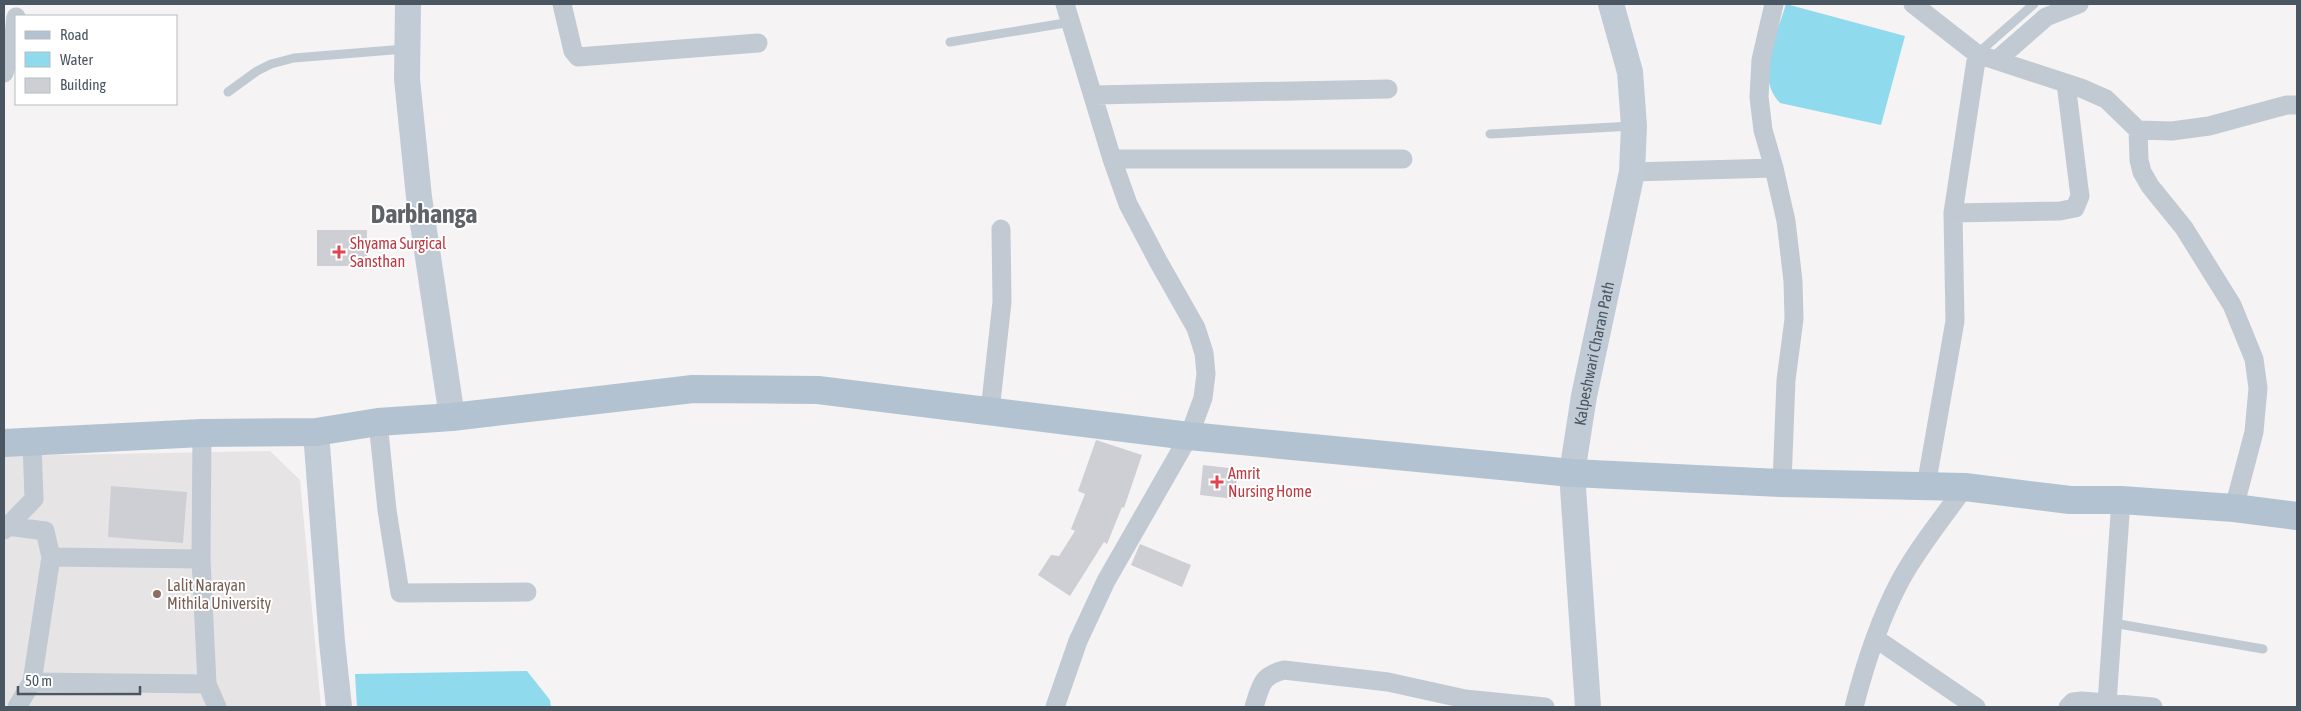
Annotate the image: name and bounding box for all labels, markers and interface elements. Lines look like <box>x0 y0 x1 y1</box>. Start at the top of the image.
legend <box>15 15 178 105</box>
text: Road <box>60 26 89 43</box>
text: Water <box>60 51 93 68</box>
text: Building <box>60 76 106 93</box>
district label: Darbhanga <box>371 199 477 229</box>
place label: Shyama Surgical Sansthan <box>350 234 447 270</box>
marker: Shyama Surgical Sansthan <box>332 245 346 259</box>
street label: Kalpeshwari Charan Path <box>1571 280 1617 427</box>
place label: Amrit Nursing Home <box>1228 464 1312 501</box>
marker: Amrit Nursing Home <box>1210 475 1224 489</box>
place label: Lalit Narayan Mithila University <box>167 576 272 613</box>
marker: Lalit Narayan Mithila University <box>151 588 163 600</box>
scale bar <box>18 664 140 696</box>
text: 50 m <box>25 672 52 689</box>

